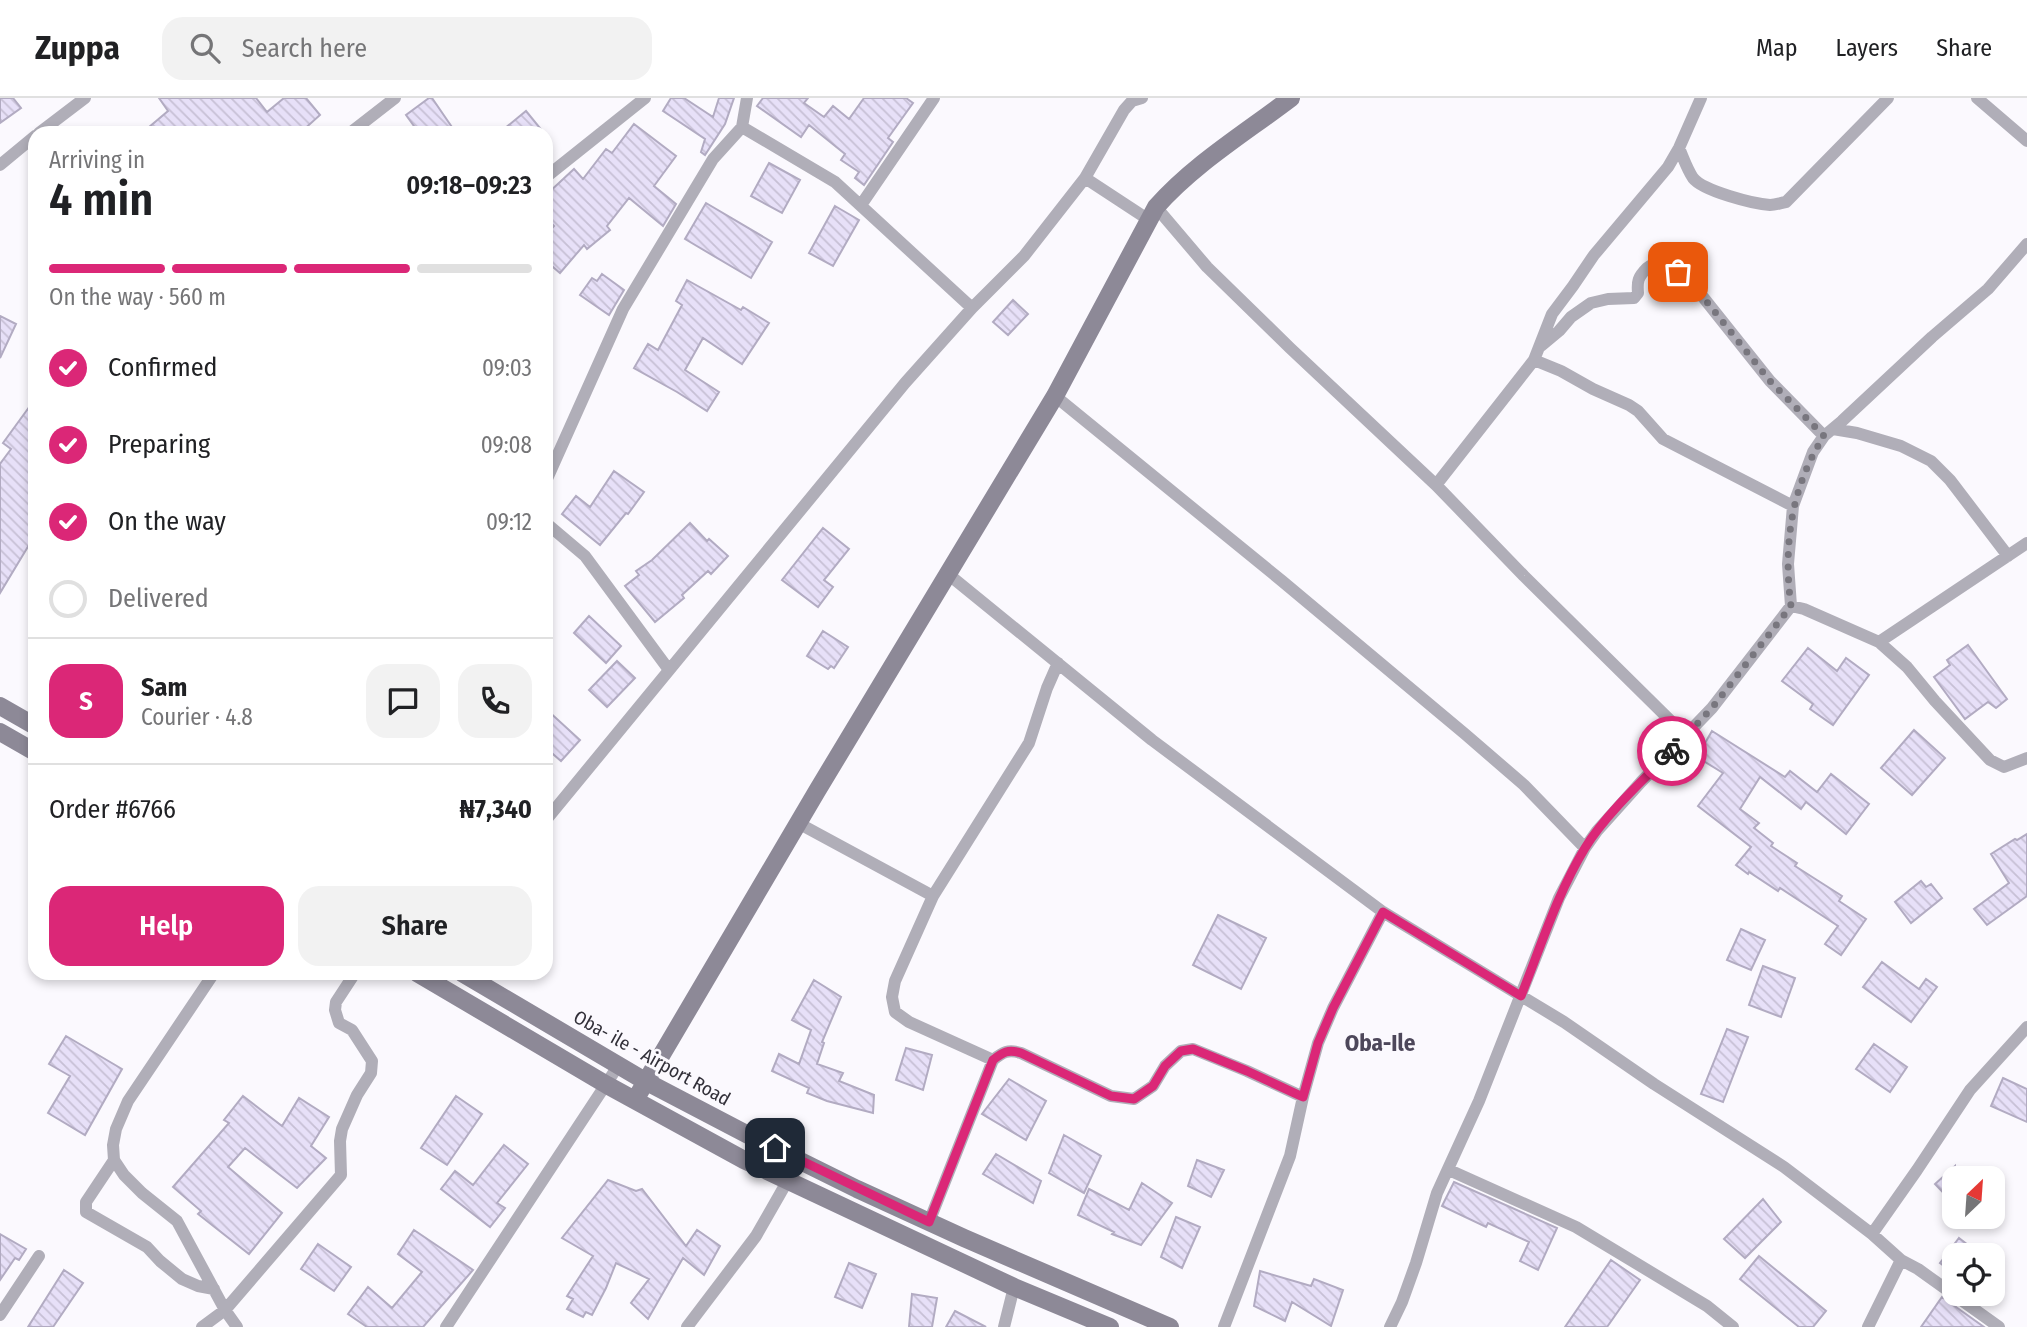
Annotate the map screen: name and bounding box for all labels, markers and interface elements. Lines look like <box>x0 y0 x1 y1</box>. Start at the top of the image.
search box <box>162 17 652 80</box>
text: Zuppa <box>35 28 120 68</box>
icon: search <box>186 29 224 67</box>
text: Search here <box>242 33 367 64</box>
text: Map <box>1756 34 1798 62</box>
text: Layers <box>1836 34 1898 62</box>
text: Share <box>1936 34 1992 62</box>
text: Arriving in <box>49 146 145 174</box>
text: 09:18–09:23 <box>406 170 532 201</box>
text: 4 min <box>49 172 153 227</box>
pin <box>1648 242 1708 302</box>
icon: bag <box>1659 253 1697 291</box>
text: On the way · 560 m <box>49 283 226 311</box>
icon: check <box>49 349 87 387</box>
text: Confirmed <box>108 352 218 383</box>
text: 09:03 <box>482 354 532 382</box>
icon: check <box>49 426 87 464</box>
text: Preparing <box>108 429 210 460</box>
text: 09:08 <box>481 431 532 459</box>
icon: check <box>49 503 87 541</box>
text: On the way <box>108 506 226 537</box>
text: 09:12 <box>486 508 532 536</box>
text: Delivered <box>108 583 209 614</box>
button: chat <box>366 664 440 738</box>
button: phone <box>458 664 532 738</box>
text: Sam <box>141 672 187 703</box>
text: S <box>79 686 93 717</box>
text: Courier · 4.8 <box>141 703 253 731</box>
courier <box>1637 716 1707 786</box>
icon: bike <box>1653 732 1691 770</box>
text: Order #6766 <box>49 794 176 825</box>
text: ₦7,340 <box>459 794 532 825</box>
button: Help <box>49 886 284 966</box>
button: Share <box>298 886 532 966</box>
street label: Oba- ile - Airport Road <box>570 1005 734 1111</box>
district label: Oba-Ile <box>1345 1029 1416 1057</box>
pin <box>745 1118 805 1178</box>
icon: home <box>756 1129 794 1167</box>
north arrow <box>1942 1166 2006 1228</box>
map controls <box>1942 1166 2005 1306</box>
button: locate <box>1942 1243 2005 1306</box>

